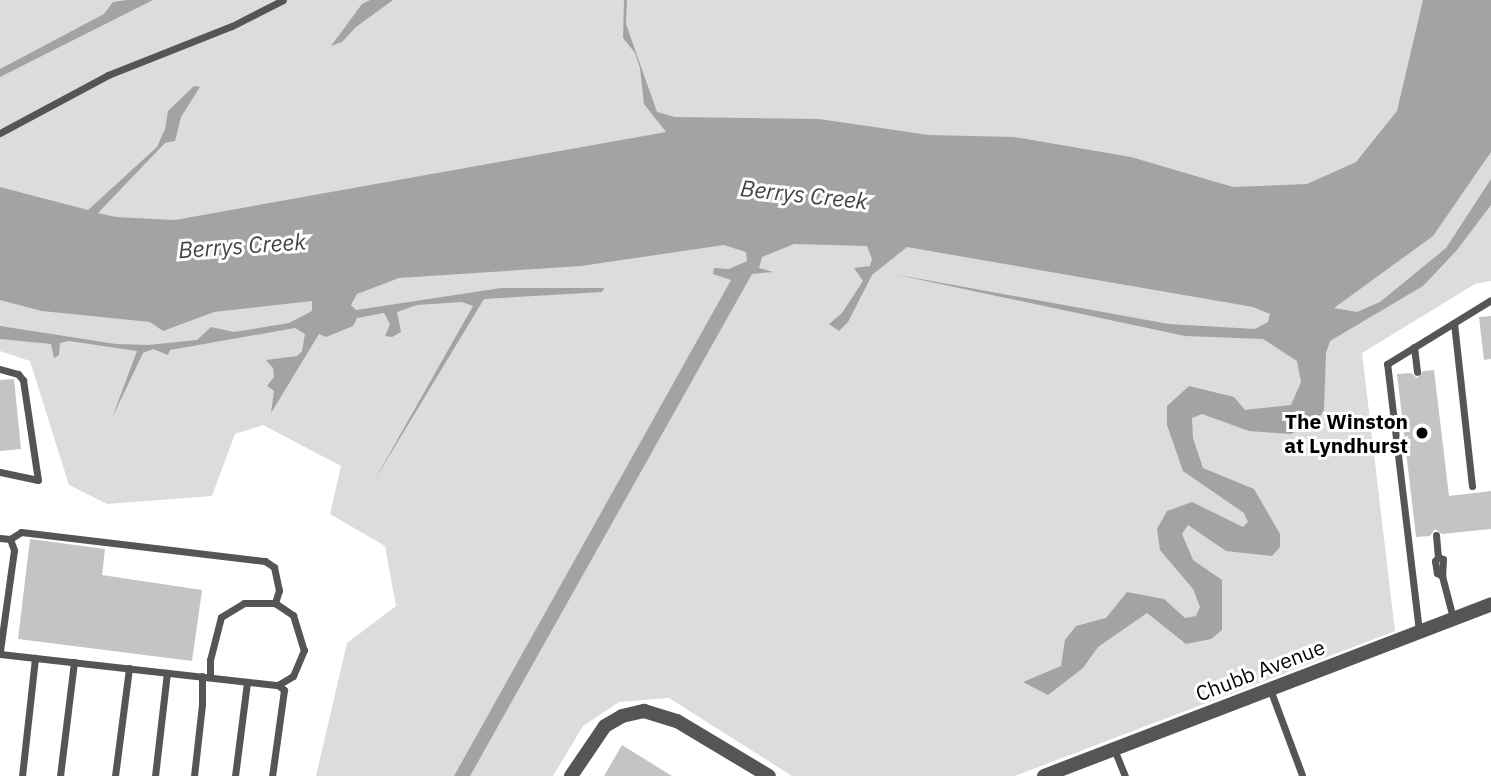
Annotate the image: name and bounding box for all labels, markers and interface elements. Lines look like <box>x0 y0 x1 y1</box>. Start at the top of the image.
water label: Berrys Creek <box>739 174 869 214</box>
water label: Berrys Creek <box>177 227 307 263</box>
place label: The Winston at Lyndhurst <box>1284 408 1408 458</box>
marker: The Winston at Lyndhurst <box>1414 425 1430 441</box>
street label: Chubb Avenue <box>1192 634 1328 706</box>

